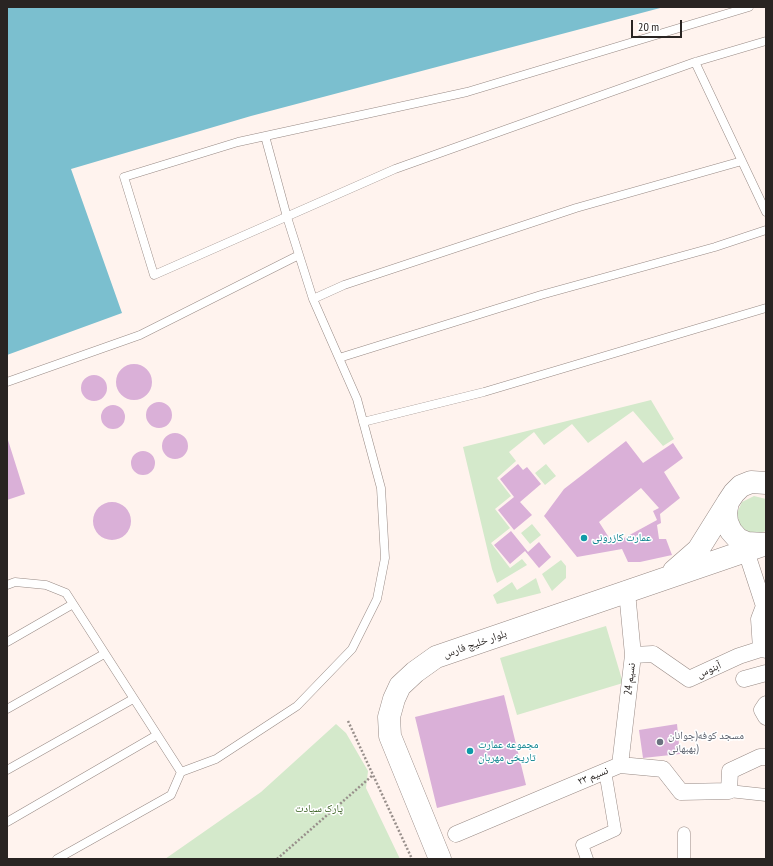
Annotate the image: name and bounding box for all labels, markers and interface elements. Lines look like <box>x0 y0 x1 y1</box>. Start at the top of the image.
scale bar <box>633 12 684 38</box>
text: 20 m <box>638 19 659 34</box>
place label: عمارت کازرونی <box>592 531 652 545</box>
marker: عمارت کازرونی <box>579 533 589 543</box>
street label: بلوار خلیج فارس <box>442 627 508 661</box>
street label: آبنوس <box>695 659 723 681</box>
street label: نسیم 24 <box>621 662 639 696</box>
place label: مسجد کوفه(جوانان بهبهانی) <box>668 729 744 755</box>
marker: مسجد کوفه(جوانان بهبهانی) <box>655 737 665 747</box>
place label: مجموعه عمارت تاریخی مهربان <box>478 738 539 764</box>
marker: مجموعه عمارت تاریخی مهربان <box>465 746 475 756</box>
street label: نسیم ۲۳ <box>576 764 610 788</box>
park label: پارک سیادت <box>295 802 343 816</box>

